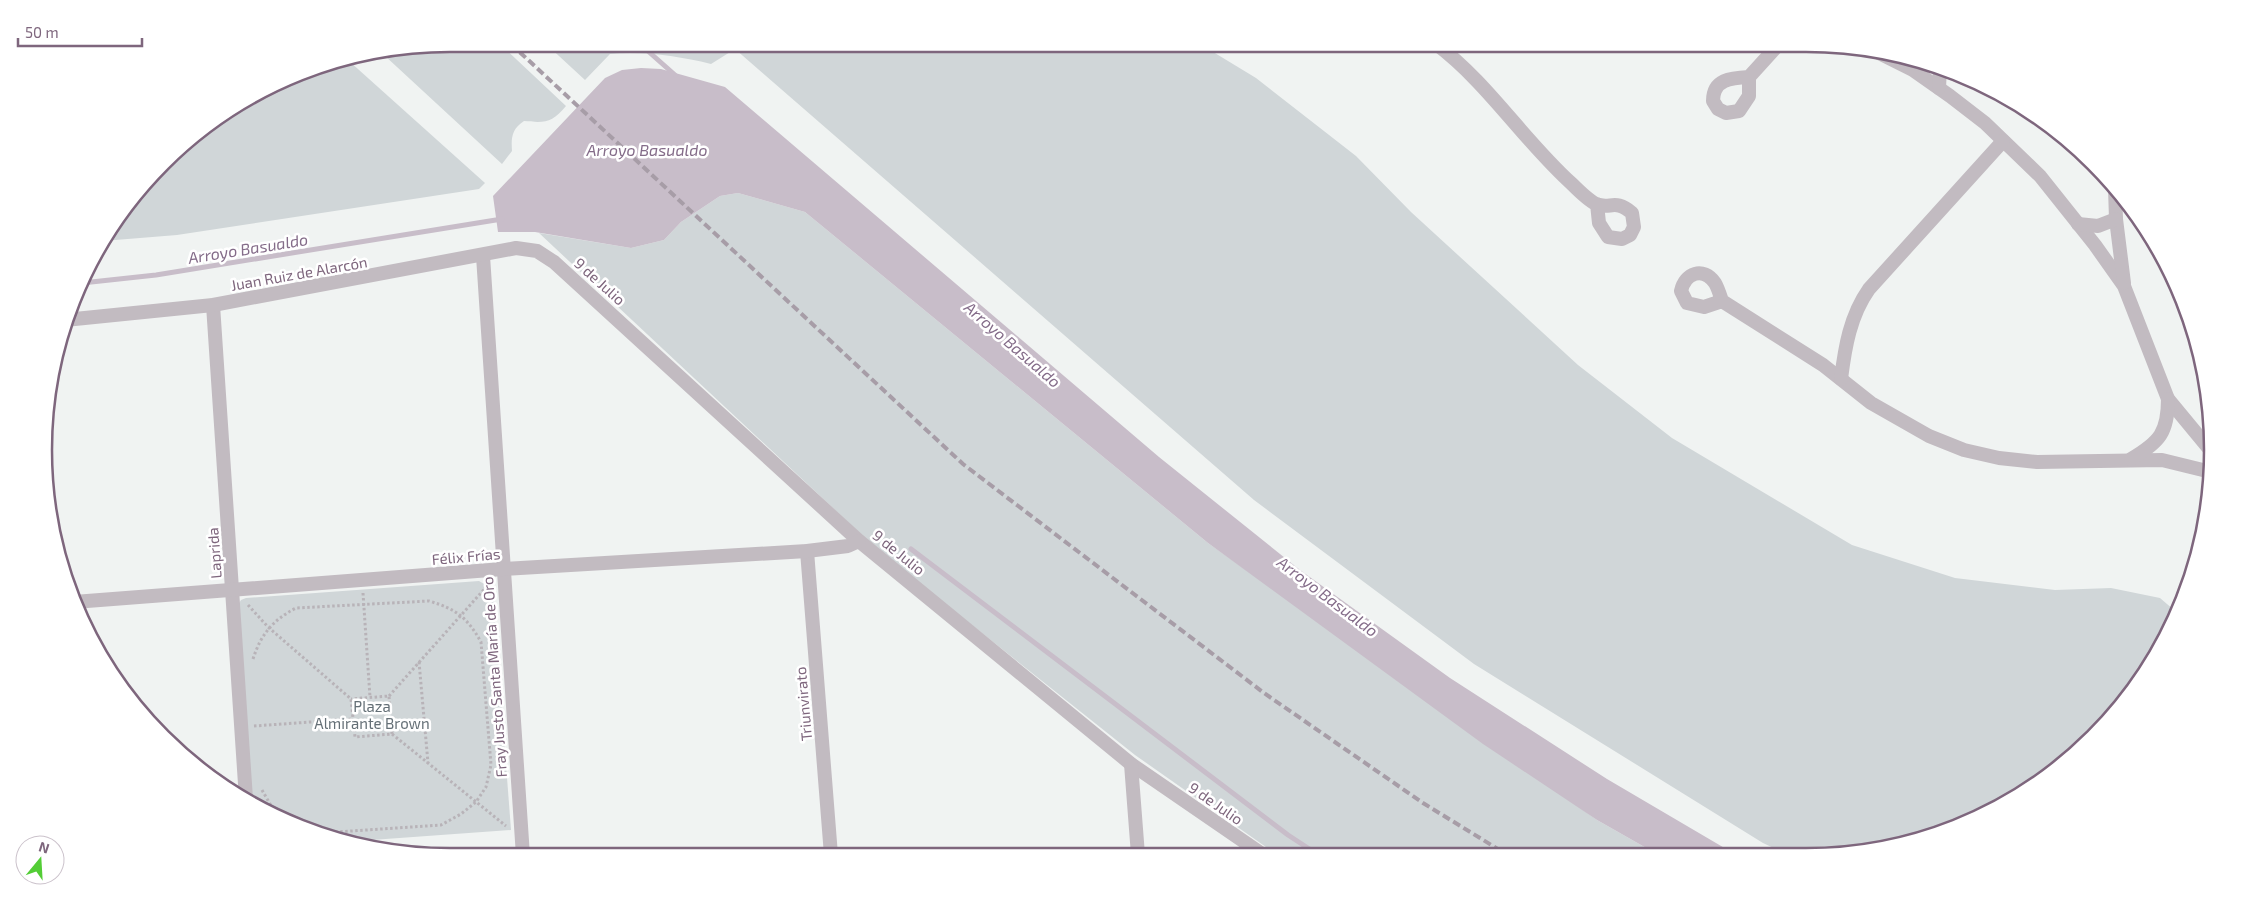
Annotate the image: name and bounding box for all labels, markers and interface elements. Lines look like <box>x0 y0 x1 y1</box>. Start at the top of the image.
scale bar <box>18 15 141 47</box>
text: 50 m <box>25 23 59 41</box>
water label: Arroyo Basualdo <box>586 140 707 160</box>
water label: Arroyo Basualdo <box>186 229 309 268</box>
street label: Juan Ruiz de Alarcón <box>229 252 369 294</box>
street label: 9 de Julio <box>571 254 629 308</box>
water label: Arroyo Basualdo <box>960 297 1065 392</box>
street label: 9 de Julio <box>869 526 929 578</box>
street label: Laprida <box>203 527 225 579</box>
street label: Félix Frías <box>431 544 501 568</box>
water label: Arroyo Basualdo <box>1273 551 1382 641</box>
street label: Fray Justo Santa María de Oro <box>478 576 510 778</box>
street label: Triunvirato <box>791 666 815 742</box>
park label: Plaza Almirante Brown <box>314 697 430 732</box>
street label: 9 de Julio <box>1185 778 1247 828</box>
north arrow <box>15 835 65 885</box>
text: N <box>37 838 52 857</box>

